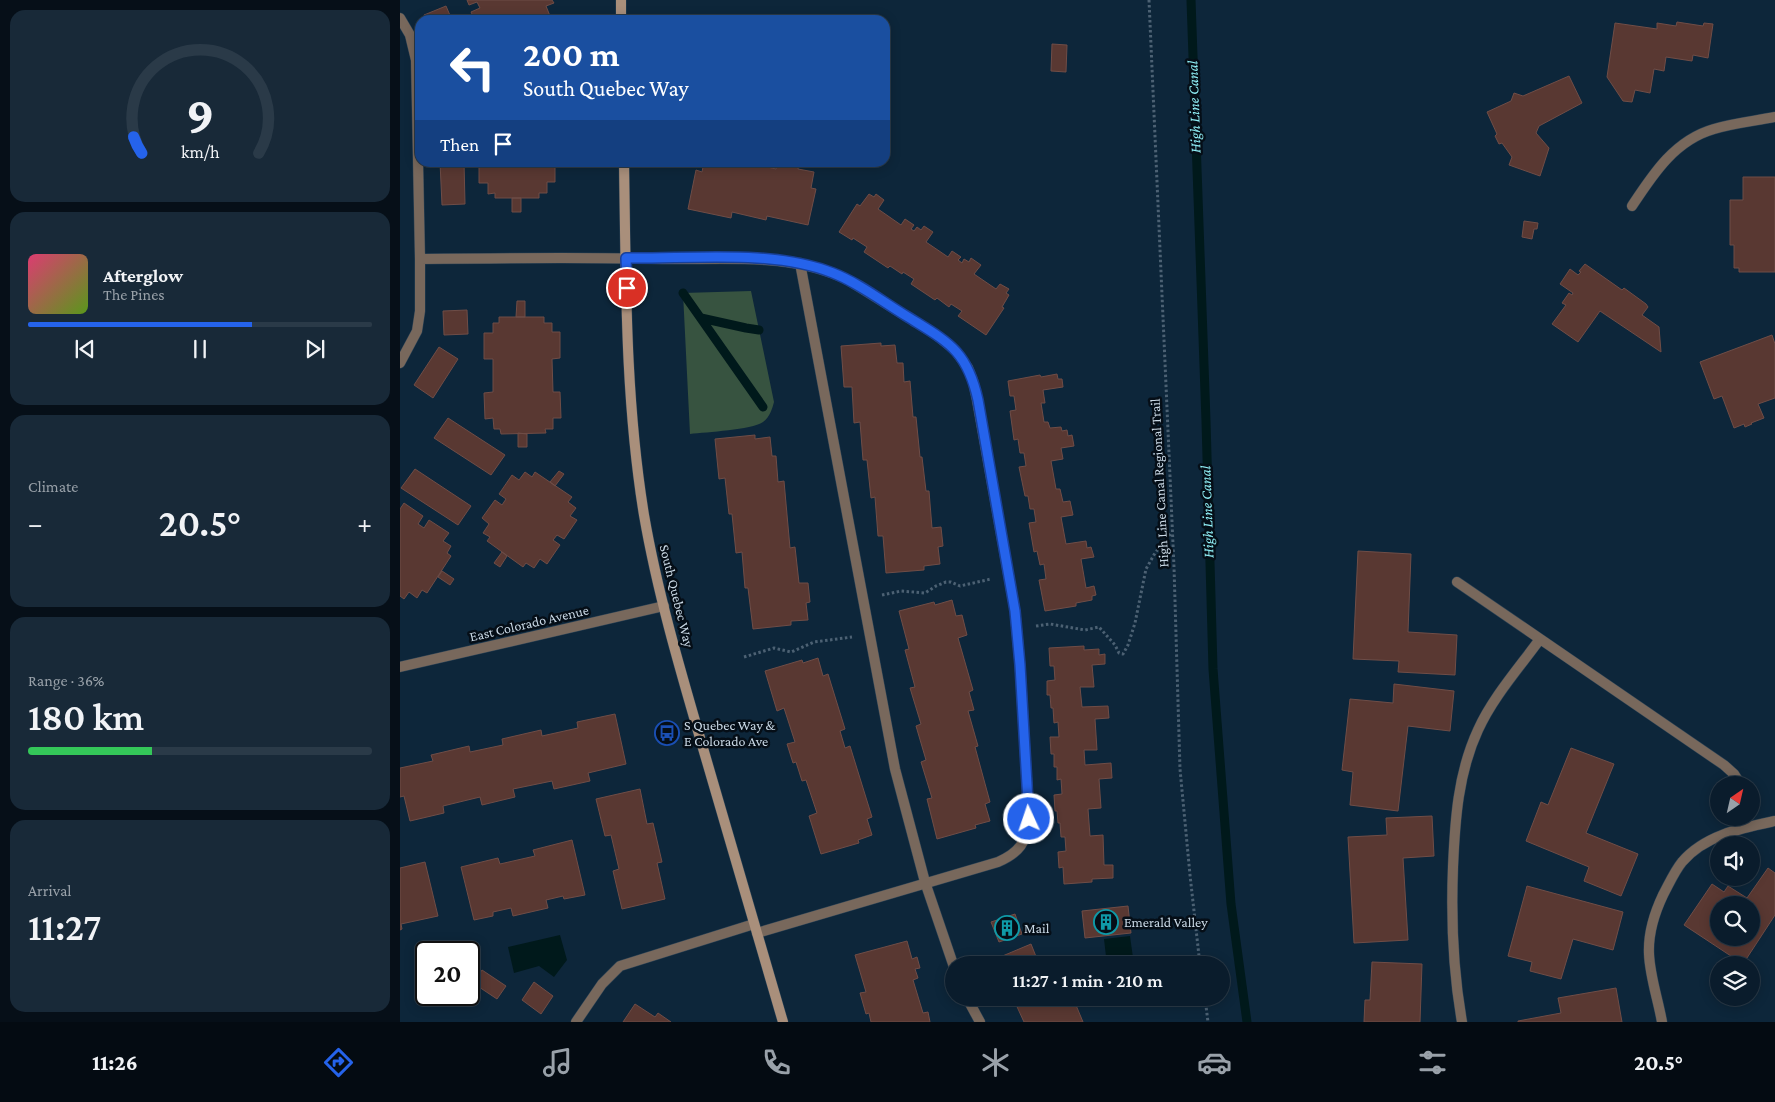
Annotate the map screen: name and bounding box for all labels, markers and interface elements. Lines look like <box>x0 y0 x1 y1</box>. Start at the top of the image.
icon: left <box>440 35 505 100</box>
text: 200 m <box>523 35 620 74</box>
water label: High Line Canal <box>1184 60 1205 153</box>
text: South Quebec Way <box>523 76 689 101</box>
text: 9 <box>186 85 214 143</box>
icon: arrive <box>489 130 517 158</box>
text: Then <box>440 134 479 155</box>
text: km/h <box>181 142 220 162</box>
text: Afterglow <box>103 265 183 286</box>
pin <box>606 267 648 309</box>
icon: arrive <box>613 274 641 302</box>
text: The Pines <box>103 286 164 303</box>
icon: previous <box>71 335 99 363</box>
icon: pause <box>186 335 214 363</box>
icon: next <box>301 335 329 363</box>
street label: High Line Canal Regional Trail <box>1147 398 1171 568</box>
water label: High Line Canal <box>1197 465 1218 558</box>
text: Climate <box>28 478 78 495</box>
text: 20.5° <box>159 502 241 544</box>
text: − <box>28 508 43 539</box>
text: + <box>357 508 372 539</box>
street label: South Quebec Way <box>656 543 698 650</box>
street label: East Colorado Avenue <box>468 601 590 645</box>
text: Range · 36% <box>28 672 104 689</box>
text: 180 km <box>28 696 144 738</box>
place label: S Quebec Way & E Colorado Ave <box>684 717 776 749</box>
bus stop icon: S Quebec Way & E Colorado Ave <box>654 720 680 746</box>
north arrow <box>1710 776 1760 826</box>
map controls <box>1710 776 1760 1006</box>
position arrow <box>1002 792 1054 844</box>
button: sound <box>1710 836 1760 886</box>
text: Arrival <box>28 882 72 899</box>
button: search <box>1710 896 1760 946</box>
text: 11:27 <box>28 906 101 948</box>
building icon: Emerald Valley <box>1093 909 1119 935</box>
place label: Emerald Valley <box>1124 914 1208 930</box>
building icon: Mail <box>994 915 1020 941</box>
place label: Mail <box>1024 920 1050 936</box>
speed limit sign: 20 <box>415 941 480 1006</box>
button: layers <box>1710 956 1760 1006</box>
text: 11:27 · 1 min · 210 m <box>1012 970 1163 991</box>
icon: directions <box>321 1045 356 1080</box>
icon: music <box>540 1045 575 1080</box>
icon: phone <box>759 1045 794 1080</box>
icon: climate <box>978 1045 1013 1080</box>
icon: car <box>1197 1045 1232 1080</box>
icon: filters <box>1415 1045 1450 1080</box>
text: 11:26 <box>92 1050 138 1075</box>
text: 20.5° <box>1634 1050 1683 1075</box>

